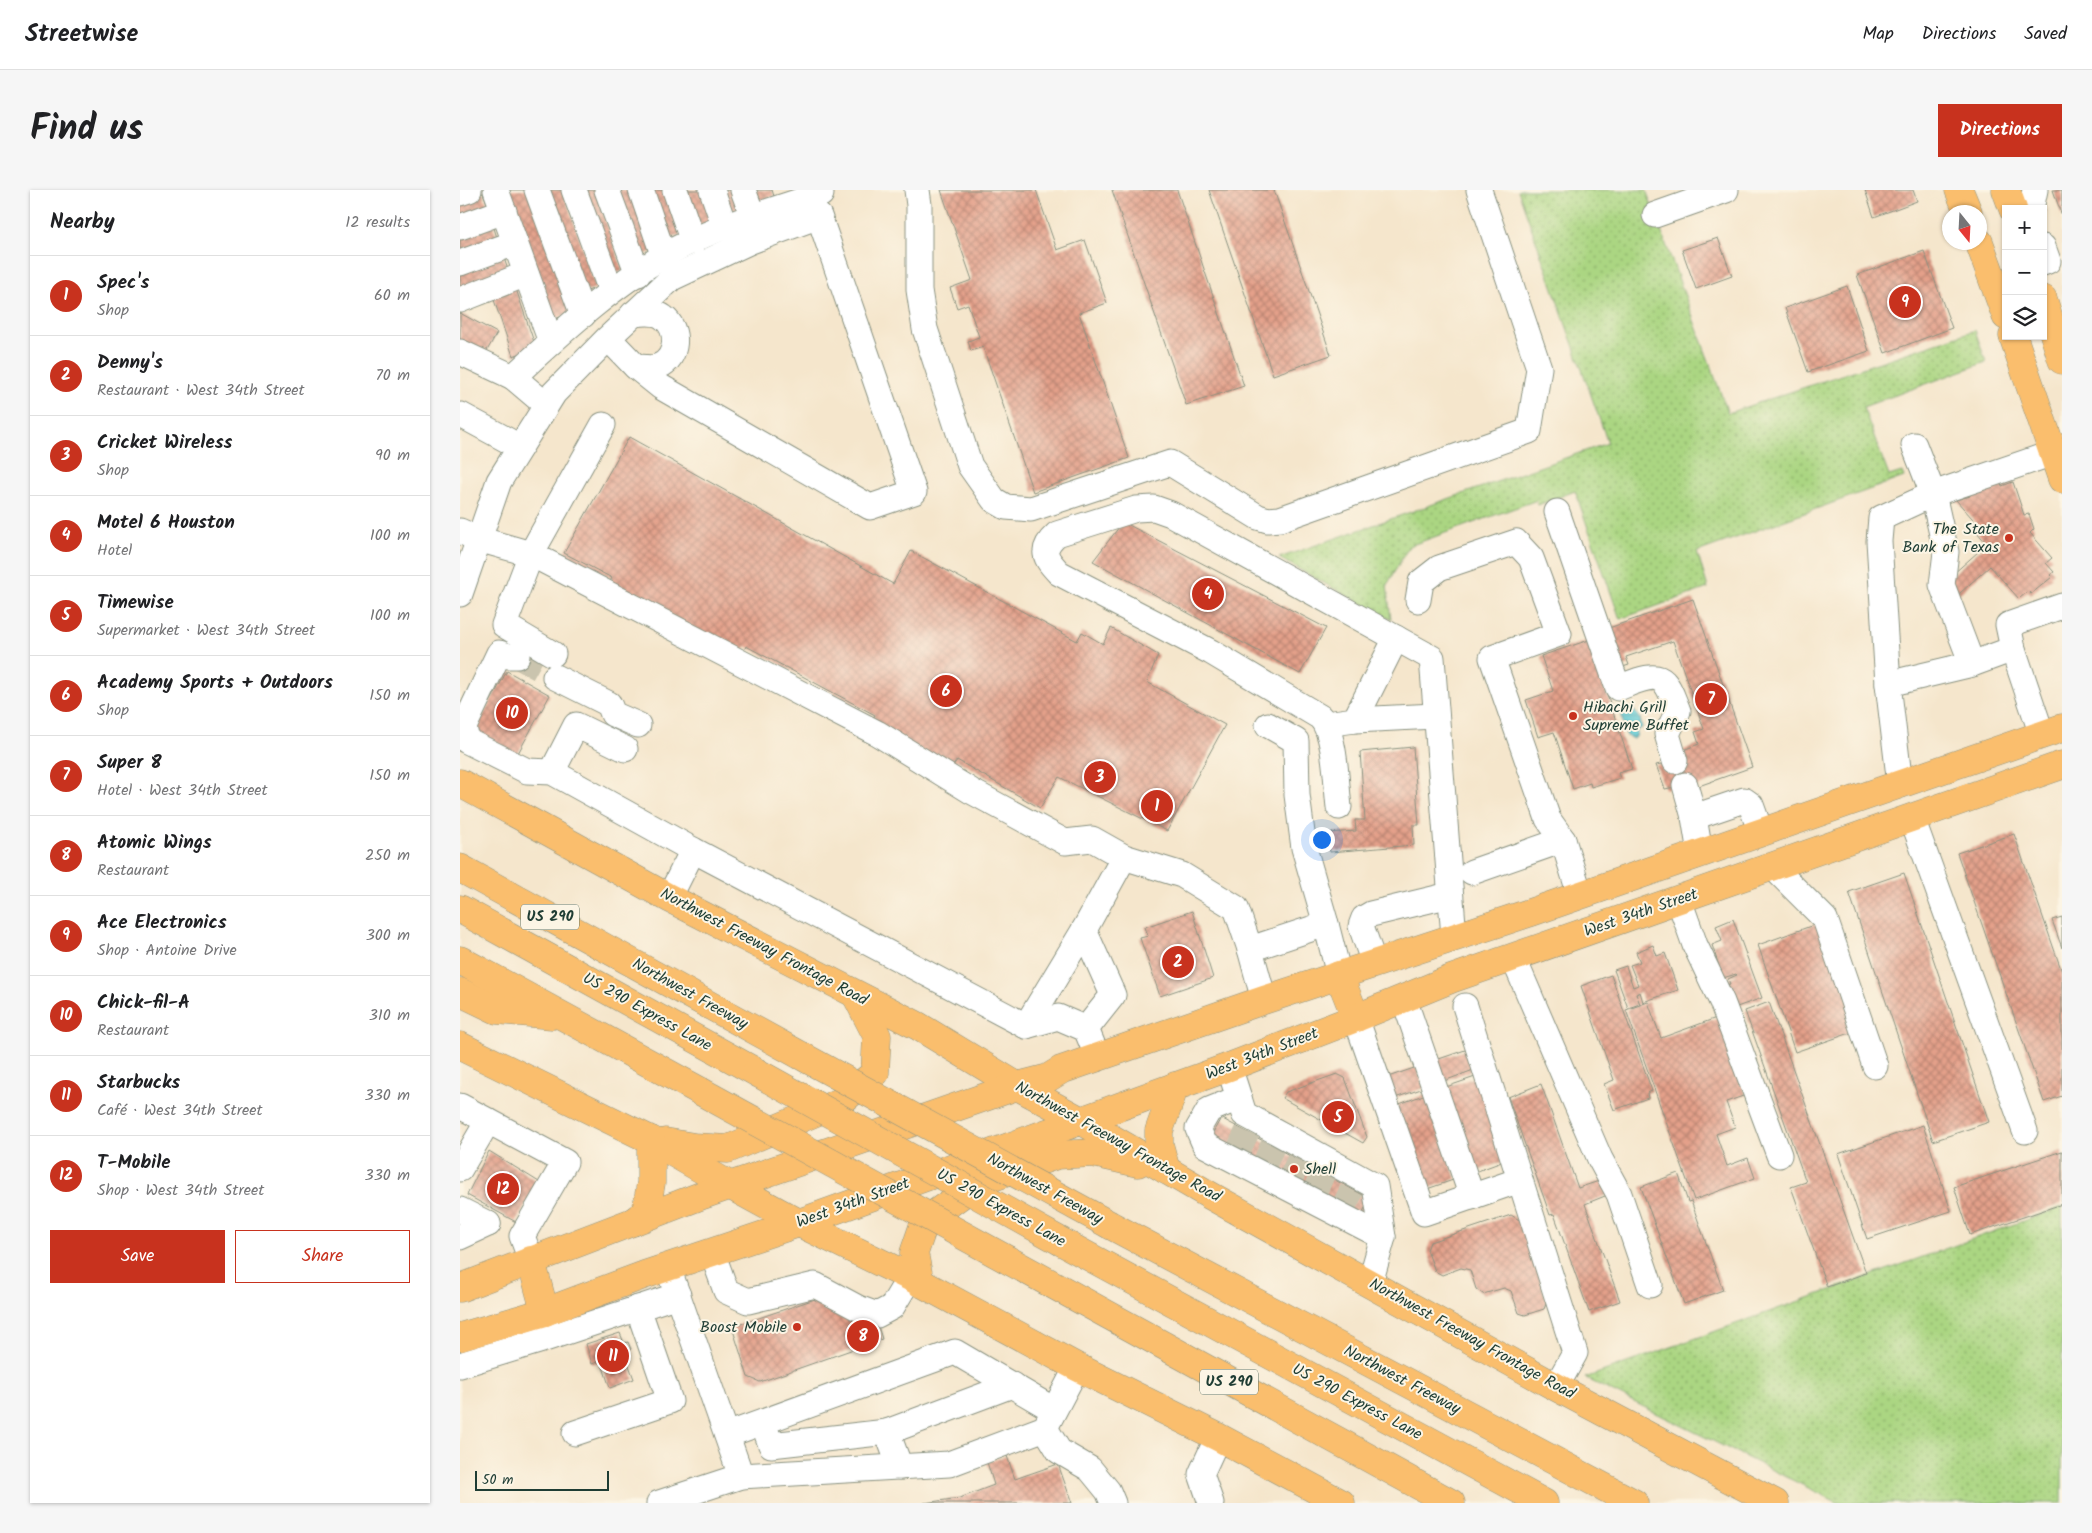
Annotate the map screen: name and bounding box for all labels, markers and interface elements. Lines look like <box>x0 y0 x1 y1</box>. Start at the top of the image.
text: Streetwise <box>25 15 138 54</box>
text: Map <box>1862 20 1894 49</box>
text: Directions <box>1922 20 1996 49</box>
text: Saved <box>2024 20 2067 49</box>
text: Find us <box>30 102 143 158</box>
button: Directions <box>1938 104 2062 157</box>
north arrow <box>1942 205 1987 250</box>
map controls <box>2002 205 2047 340</box>
button: + <box>2002 205 2047 250</box>
text: Nearby <box>50 206 115 239</box>
text: 12 results <box>345 210 410 235</box>
button: − <box>2002 250 2047 295</box>
text: Spec's <box>97 268 149 298</box>
text: 1 <box>64 283 68 308</box>
text: 60 m <box>374 283 410 308</box>
pin: 9 <box>1889 283 1921 321</box>
button: layers <box>2002 295 2047 340</box>
text: Shop <box>97 298 129 323</box>
text: Denny's <box>97 348 163 378</box>
text: 2 <box>61 363 71 388</box>
text: 70 m <box>375 363 410 388</box>
text: Restaurant · West 34th Street <box>97 378 305 403</box>
text: Cricket Wireless <box>97 428 232 458</box>
text: 3 <box>62 443 70 468</box>
text: 90 m <box>375 443 410 468</box>
text: Shop <box>97 458 129 483</box>
text: Motel 6 Houston <box>97 508 235 538</box>
place label: The State Bank of Texas <box>1902 517 1999 560</box>
text: 4 <box>62 523 70 548</box>
text: 100 m <box>370 523 410 548</box>
marker: The State Bank of Texas <box>2003 532 2015 544</box>
text: Hotel <box>97 538 132 563</box>
pin: 4 <box>1192 575 1224 613</box>
text: Timewise <box>97 588 174 618</box>
text: 5 <box>62 603 70 628</box>
text: 100 m <box>370 603 410 628</box>
text: Supermarket · West 34th Street <box>97 618 315 643</box>
text: Academy Sports + Outdoors <box>97 668 333 698</box>
pin: 6 <box>930 672 962 710</box>
pin: 7 <box>1695 680 1727 718</box>
text: 6 <box>62 683 70 708</box>
text: 150 m <box>369 683 410 708</box>
pin: 10 <box>496 694 528 732</box>
place label: Hibachi Grill Supreme Buffet <box>1583 695 1690 738</box>
text: Shop <box>97 698 129 723</box>
marker: Hibachi Grill Supreme Buffet <box>1567 710 1579 722</box>
text: Super 8 <box>97 748 162 778</box>
pin: 3 <box>1084 758 1116 796</box>
text: 7 <box>62 763 70 788</box>
text: 150 m <box>369 763 410 788</box>
text: Hotel · West 34th Street <box>97 778 268 803</box>
pin: 1 <box>1141 787 1173 825</box>
your location <box>1309 827 1335 853</box>
text: Atomic Wings <box>97 828 212 858</box>
text: 8 <box>61 843 71 868</box>
text: 250 m <box>365 843 410 868</box>
text: Restaurant <box>97 858 169 883</box>
street label: West 34th Street <box>1581 882 1702 944</box>
street label: Northwest Freeway Frontage Road <box>657 884 871 1010</box>
road number: US 290 <box>521 904 579 930</box>
text: Ace Electronics <box>97 908 227 938</box>
text: 9 <box>62 923 70 948</box>
text: 300 m <box>366 923 410 948</box>
text: Shop · Antoine Drive <box>97 938 237 963</box>
pin: 2 <box>1162 943 1194 981</box>
street label: Northwest Freeway <box>629 954 751 1034</box>
street label: US 290 Express Lane <box>578 966 716 1058</box>
text: Chick-fil-A <box>97 988 190 1018</box>
text: 10 <box>59 1003 73 1028</box>
text: 310 m <box>369 1003 410 1028</box>
text: Restaurant <box>97 1018 169 1043</box>
street label: West 34th Street <box>1202 1021 1323 1087</box>
text: Starbucks <box>97 1068 180 1098</box>
street label: Northwest Freeway Frontage Road <box>1012 1077 1224 1207</box>
text: 11 <box>61 1083 71 1108</box>
text: 330 m <box>365 1083 410 1108</box>
text: Café · West 34th Street <box>97 1098 263 1123</box>
pin: 5 <box>1322 1098 1354 1136</box>
text: T-Mobile <box>97 1148 171 1178</box>
street label: Northwest Freeway <box>984 1149 1106 1229</box>
place label: Shell <box>1304 1157 1336 1182</box>
street label: US 290 Express Lane <box>932 1162 1070 1254</box>
text: 12 <box>59 1163 73 1188</box>
text: 330 m <box>365 1163 410 1188</box>
marker: Shell <box>1288 1163 1300 1175</box>
pin: 12 <box>487 1170 519 1208</box>
street label: West 34th Street <box>793 1171 914 1235</box>
text: Shop · West 34th Street <box>97 1178 264 1203</box>
button: Save <box>50 1230 225 1283</box>
button: Share <box>235 1230 410 1283</box>
street label: Northwest Freeway Frontage Road <box>1366 1274 1578 1404</box>
place label: Boost Mobile <box>700 1315 787 1340</box>
pin: 8 <box>847 1317 879 1355</box>
marker: Boost Mobile <box>791 1321 803 1333</box>
pin: 11 <box>597 1337 629 1375</box>
street label: Northwest Freeway <box>1340 1341 1464 1419</box>
street label: US 290 Express Lane <box>1287 1357 1427 1447</box>
road number: US 290 <box>1200 1370 1258 1394</box>
scale bar <box>475 1468 609 1491</box>
text: 50 m <box>482 1469 513 1491</box>

